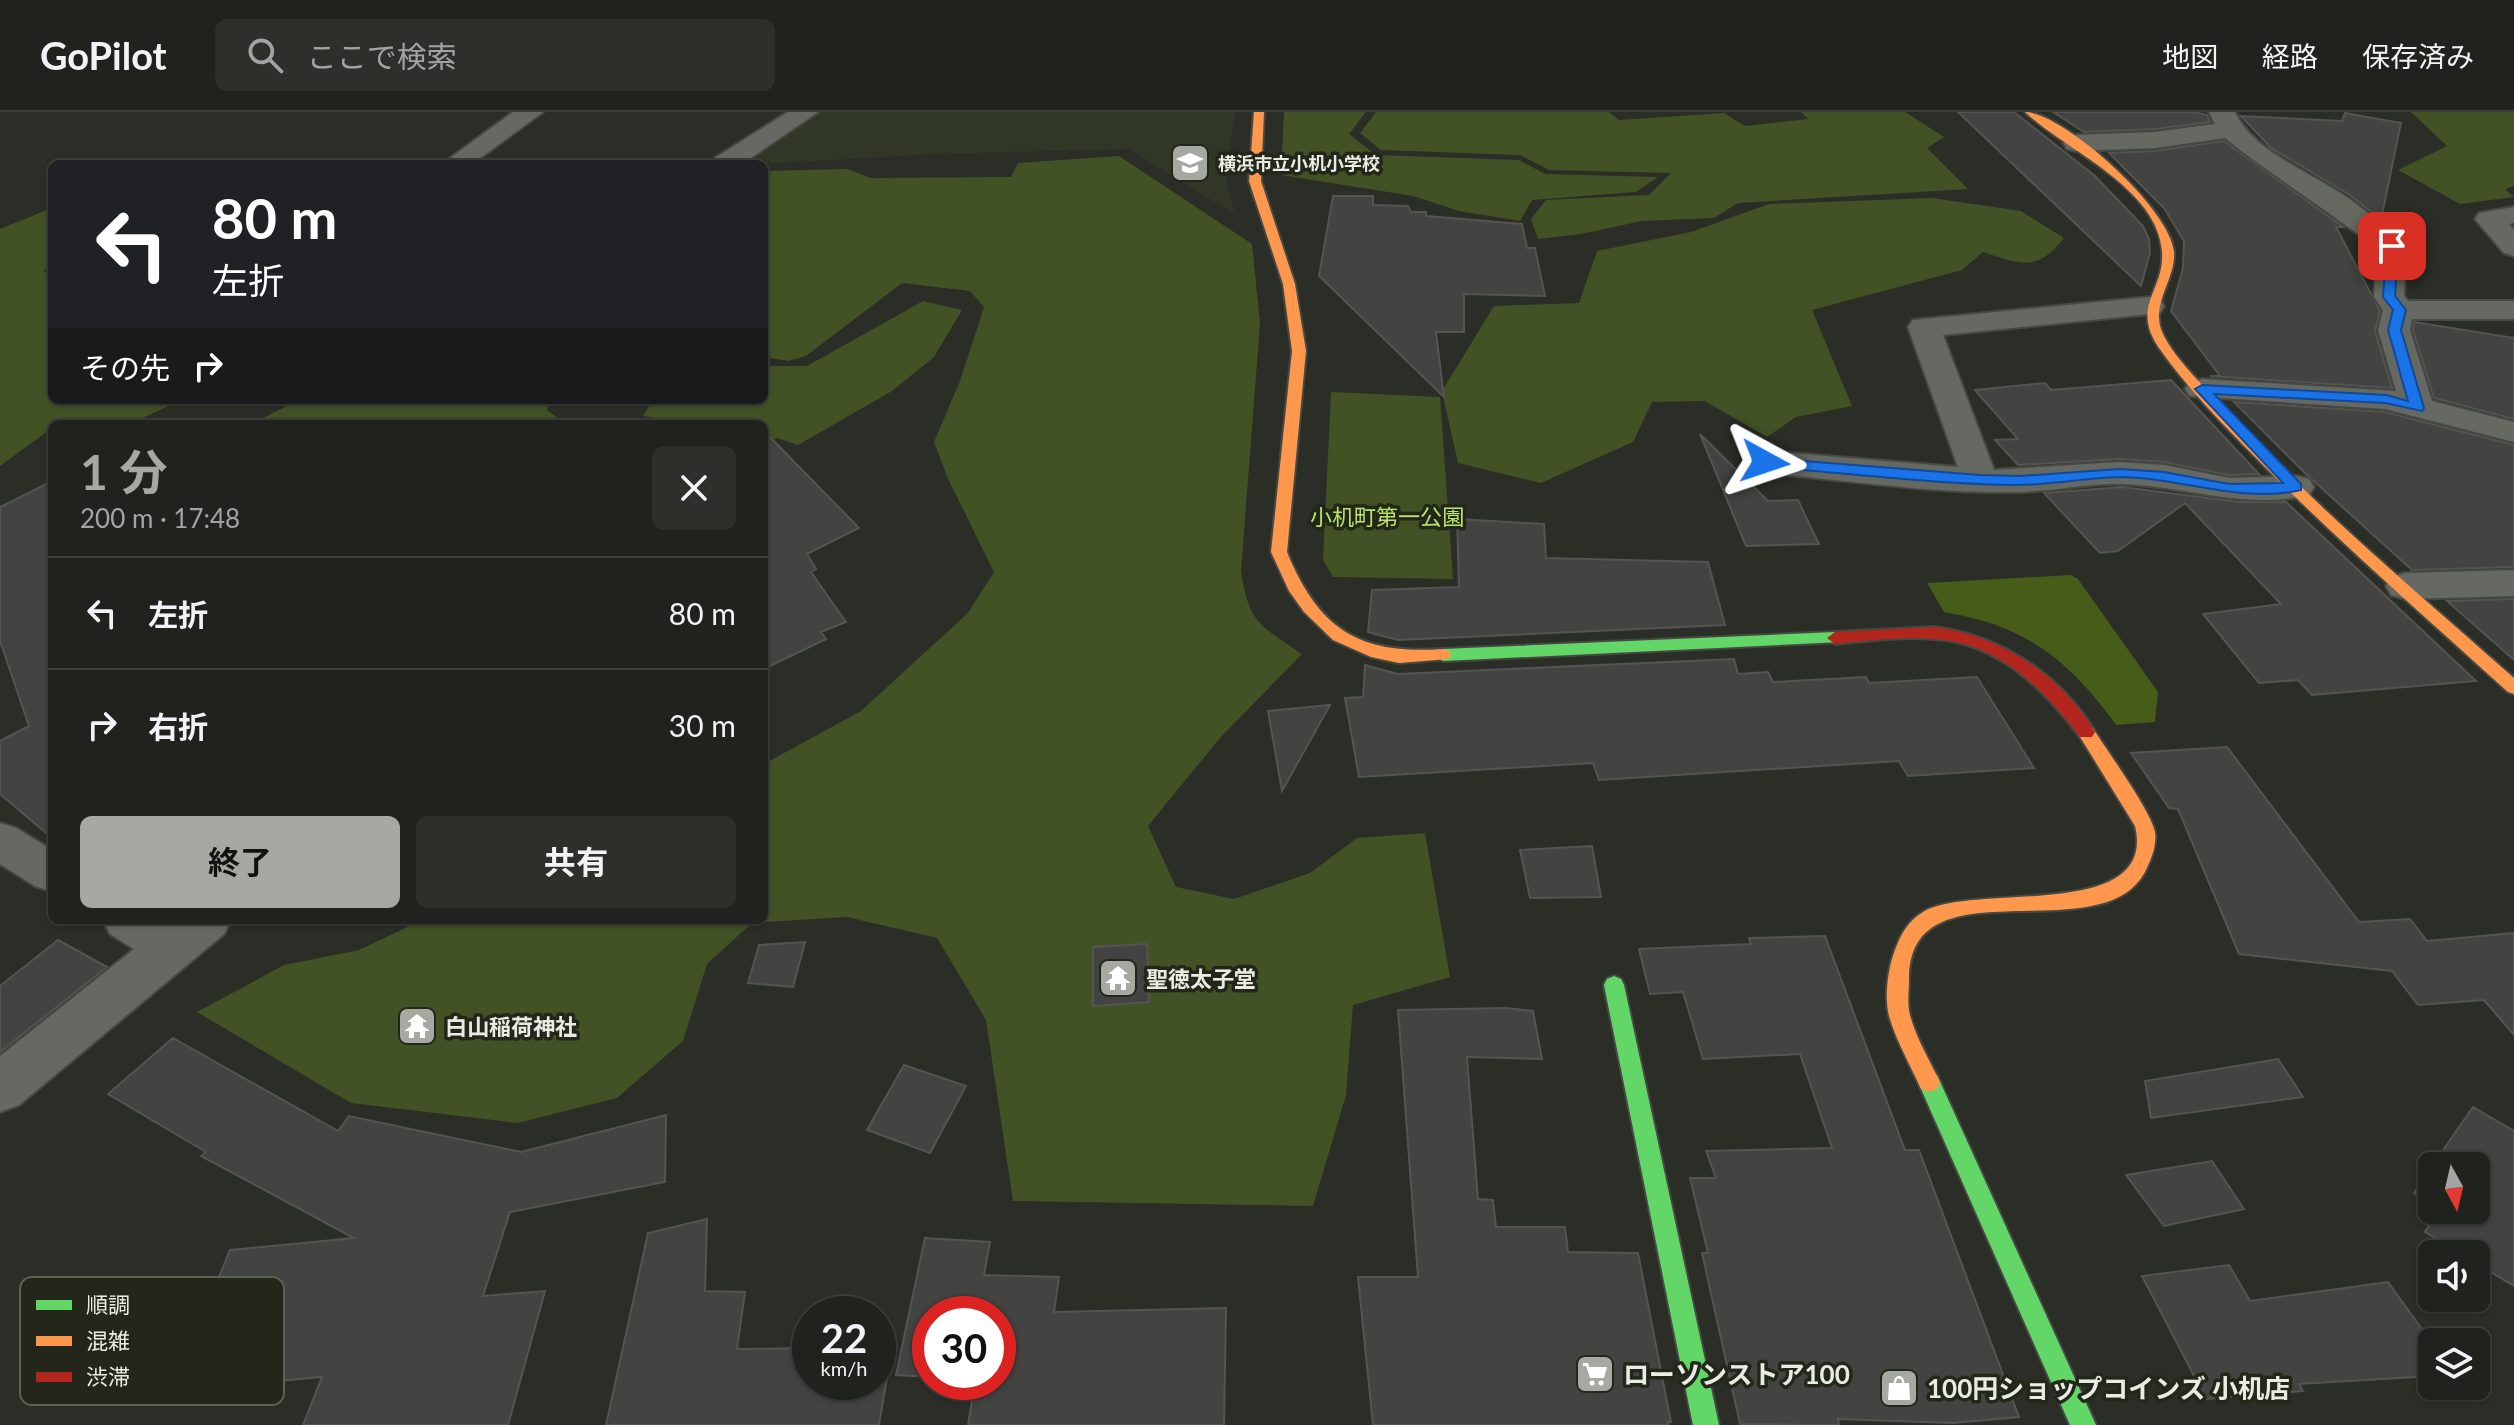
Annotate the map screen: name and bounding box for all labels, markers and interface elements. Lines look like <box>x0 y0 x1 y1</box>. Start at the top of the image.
search box <box>215 19 775 91</box>
text: GoPilot <box>40 32 167 78</box>
icon: search <box>243 33 287 77</box>
text: ここで検索 <box>307 38 457 74</box>
text: 地図 <box>2162 39 2218 73</box>
text: 経路 <box>2262 39 2318 73</box>
text: 保存済み <box>2362 39 2474 73</box>
school or university icon: 横浜市立小机小学校 <box>1169 142 1211 184</box>
place label: 横浜市立小机小学校 <box>1218 152 1380 174</box>
text: 80 m <box>212 184 337 251</box>
icon: left <box>80 192 184 296</box>
pin <box>2358 212 2426 280</box>
icon: arrive <box>2370 224 2414 268</box>
text: 左折 <box>212 258 284 302</box>
icon: right <box>186 344 230 388</box>
text: その先 <box>80 349 170 385</box>
position arrow <box>1723 420 1807 504</box>
text: 1 分 <box>80 443 168 500</box>
button: close <box>652 446 736 530</box>
text: 200 m · 17:48 <box>80 502 240 534</box>
park label: 小机町第一公園 <box>1310 503 1464 530</box>
icon: left <box>80 591 124 635</box>
text: 80 m <box>669 595 736 631</box>
text: 左折 <box>148 596 208 632</box>
icon: right <box>80 703 124 747</box>
text: 30 m <box>669 707 736 743</box>
text: 右折 <box>148 708 208 744</box>
button: 終了 <box>80 816 400 908</box>
button: 共有 <box>416 816 736 908</box>
temple icon: 聖徳太子堂 <box>1097 957 1139 999</box>
place label: 聖徳太子堂 <box>1146 965 1256 992</box>
temple icon: 白山稲荷神社 <box>396 1005 438 1047</box>
place label: 白山稲荷神社 <box>445 1013 577 1040</box>
north arrow <box>2418 1152 2490 1224</box>
map controls <box>2418 1152 2490 1400</box>
button: sound <box>2418 1240 2490 1312</box>
legend <box>20 1277 284 1405</box>
text: 順調 <box>86 1291 130 1318</box>
speed limit sign: 30 <box>912 1296 1016 1400</box>
text: 22 <box>821 1314 867 1362</box>
text: 混雑 <box>86 1327 130 1354</box>
button: layers <box>2418 1328 2490 1400</box>
supermarket icon: ローソンストア100 <box>1574 1353 1616 1395</box>
text: km/h <box>821 1356 867 1380</box>
place label: ローソンストア100 <box>1623 1358 1850 1390</box>
text: 渋滞 <box>86 1363 130 1390</box>
shop icon: 100円ショップコインズ 小机店 <box>1878 1367 1920 1409</box>
place label: 100円ショップコインズ 小机店 <box>1927 1372 2290 1404</box>

